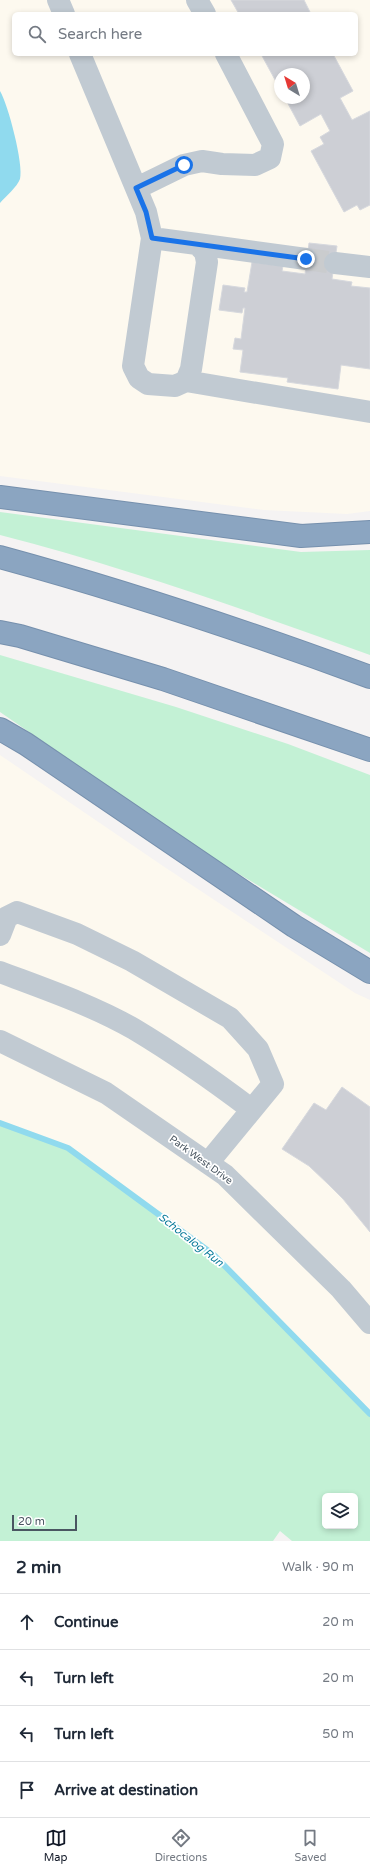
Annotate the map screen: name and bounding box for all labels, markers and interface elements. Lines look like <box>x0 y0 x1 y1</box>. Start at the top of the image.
search box <box>12 12 358 56</box>
icon: search <box>26 23 48 45</box>
text: Search here <box>58 25 142 43</box>
north arrow <box>274 68 310 104</box>
route start <box>175 156 193 174</box>
route end <box>297 250 315 268</box>
street label: Park West Drive <box>167 1133 235 1187</box>
water label: Schocalog Run <box>156 1211 226 1269</box>
map controls <box>322 1493 358 1529</box>
button: layers <box>322 1493 358 1529</box>
scale bar <box>12 1513 77 1532</box>
text: 20 m <box>18 1515 45 1528</box>
text: 2 min <box>16 1557 61 1578</box>
text: Walk · 90 m <box>282 1559 354 1575</box>
icon: ahead <box>16 1611 38 1633</box>
text: Continue <box>54 1613 118 1631</box>
text: 20 m <box>322 1614 354 1630</box>
icon: left <box>16 1667 38 1689</box>
text: Turn left <box>54 1669 114 1687</box>
text: 20 m <box>322 1670 354 1686</box>
icon: left <box>16 1723 38 1745</box>
text: Turn left <box>54 1725 114 1743</box>
text: 50 m <box>322 1726 354 1742</box>
icon: arrive <box>16 1779 38 1801</box>
text: Arrive at destination <box>54 1781 198 1799</box>
tab: Map <box>44 1827 67 1864</box>
tab: Directions <box>155 1827 207 1864</box>
tab: Saved <box>295 1827 326 1864</box>

